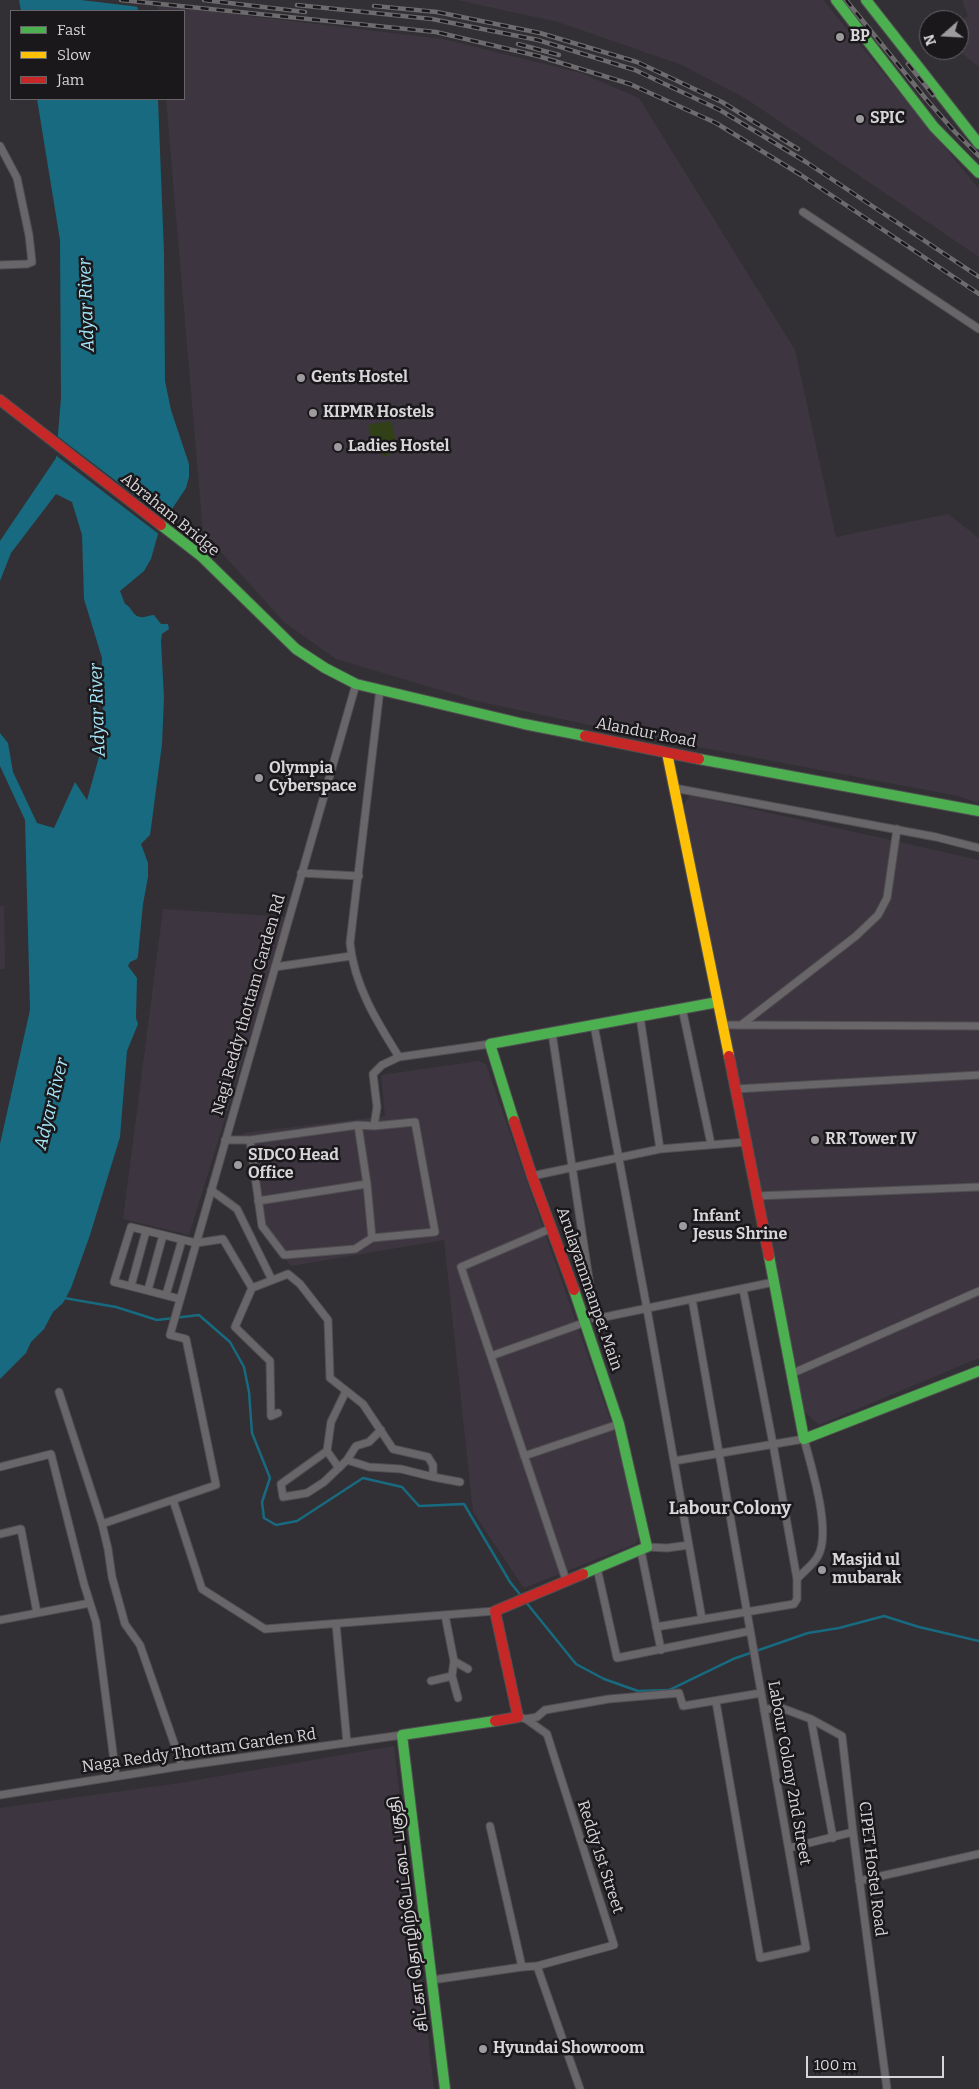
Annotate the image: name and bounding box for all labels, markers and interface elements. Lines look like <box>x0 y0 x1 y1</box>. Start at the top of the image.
legend <box>10 10 185 100</box>
north arrow <box>919 10 969 60</box>
text: Fast <box>57 21 86 39</box>
place label: BP <box>850 27 870 47</box>
marker: BP <box>834 31 846 43</box>
text: N <box>920 32 940 48</box>
text: Slow <box>57 46 91 64</box>
text: Jam <box>57 71 84 89</box>
place label: SPIC <box>870 109 905 129</box>
marker: SPIC <box>854 113 866 125</box>
water label: Adyar River <box>75 258 99 352</box>
place label: Gents Hostel <box>311 368 408 388</box>
marker: Gents Hostel <box>295 372 307 384</box>
place label: KIPMR Hostels <box>323 403 434 423</box>
marker: KIPMR Hostels <box>307 407 319 419</box>
place label: Ladies Hostel <box>348 437 449 457</box>
marker: Ladies Hostel <box>332 441 344 453</box>
street label: Abraham Bridge <box>117 469 223 561</box>
water label: Adyar River <box>86 663 110 757</box>
street label: Alandur Road <box>594 714 698 752</box>
place label: Olympia Cyberspace <box>269 759 357 797</box>
marker: Olympia Cyberspace <box>253 772 265 784</box>
street label: Nagi Reddy thottam Garden Rd <box>208 892 290 1118</box>
water label: Adyar River <box>30 1056 74 1152</box>
place label: RR Tower IV <box>825 1130 917 1150</box>
marker: RR Tower IV <box>809 1134 821 1146</box>
place label: SIDCO Head Office <box>248 1146 339 1184</box>
marker: SIDCO Head Office <box>232 1159 244 1171</box>
street label: Arulayammanpet Main <box>552 1205 626 1373</box>
place label: Infant Jesus Shrine <box>693 1207 787 1245</box>
marker: Infant Jesus Shrine <box>677 1220 689 1232</box>
district label: Labour Colony <box>669 1498 791 1520</box>
place label: Masjid ul mubarak <box>832 1551 901 1589</box>
marker: Masjid ul mubarak <box>816 1564 828 1576</box>
street label: Labour Colony 2nd Street <box>763 1679 815 1867</box>
street label: Naga Reddy Thottam Garden Rd <box>81 1725 317 1777</box>
street label: சிட்கா தொழிற்பேட்டை பகுதி <box>385 1795 433 2033</box>
street label: Reddy 1st Street <box>573 1798 627 1916</box>
street label: CIPET Hostel Road <box>854 1800 890 1938</box>
place label: Hyundai Showroom <box>493 2039 644 2059</box>
marker: Hyundai Showroom <box>477 2043 489 2055</box>
scale bar <box>809 2046 946 2078</box>
text: 100 m <box>814 2056 857 2074</box>

